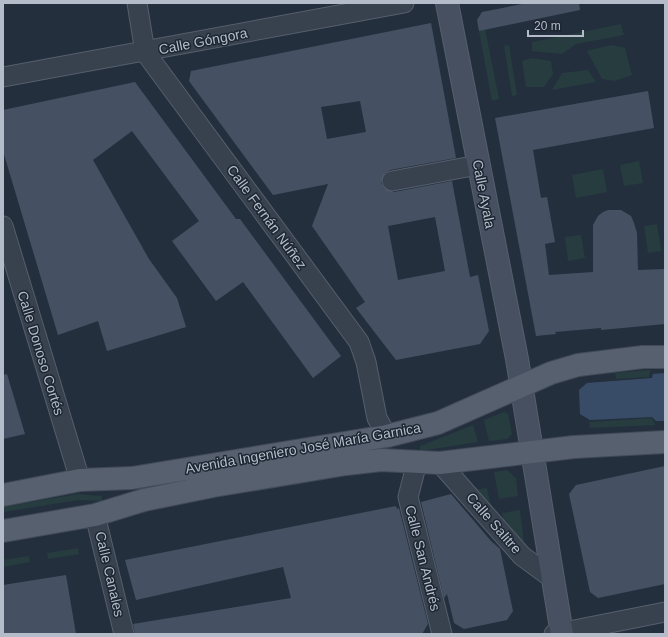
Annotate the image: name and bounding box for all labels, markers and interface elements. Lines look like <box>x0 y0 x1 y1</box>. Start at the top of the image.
scale bar <box>528 12 583 38</box>
text: 20 m <box>534 19 561 33</box>
street label: Calle Góngora <box>157 24 249 57</box>
street label: Calle Ayala <box>469 158 499 230</box>
street label: Calle Fernán Núñez <box>224 162 310 272</box>
street label: Calle Donoso Cortés <box>14 289 68 417</box>
street label: Avenida Ingeniero José María Garnica <box>184 419 422 477</box>
street label: Calle Salitre <box>463 489 525 557</box>
street label: Calle San Andrés <box>402 504 444 612</box>
street label: Calle Canales <box>92 530 128 618</box>

